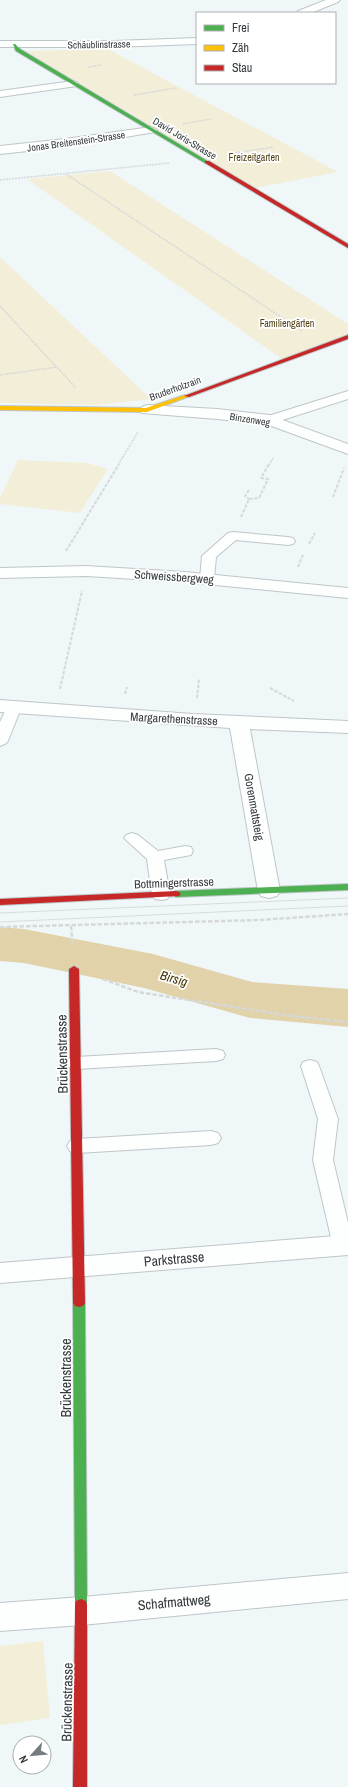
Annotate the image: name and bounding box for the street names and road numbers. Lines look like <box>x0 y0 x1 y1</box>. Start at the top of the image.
street label: Schäublinstrasse <box>67 37 131 52</box>
street label: David Joris-Strasse <box>151 114 219 163</box>
street label: Jonas Breitenstein-Strasse <box>26 128 126 155</box>
street label: Bruderholzrain <box>148 373 203 404</box>
street label: Binzenweg <box>229 410 271 429</box>
street label: Schweissbergweg <box>134 566 215 588</box>
street label: Margarethenstrasse <box>130 709 218 729</box>
street label: Gorenmattsteig <box>240 772 268 842</box>
street label: Bottmingerstrasse <box>134 874 214 892</box>
street label: Brückenstrasse <box>52 1014 72 1094</box>
street label: Parkstrasse <box>143 1247 205 1271</box>
street label: Brückenstrasse <box>57 1338 75 1418</box>
street label: Schafmattweg <box>137 1590 212 1614</box>
street label: Brückenstrasse <box>57 1662 77 1742</box>

